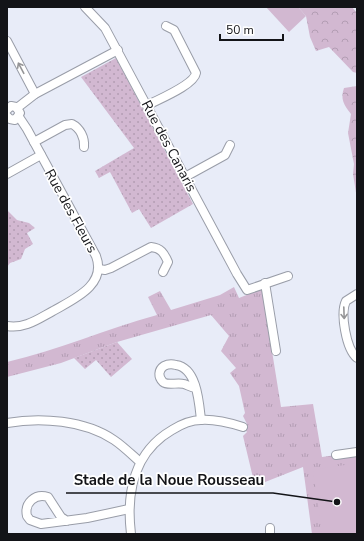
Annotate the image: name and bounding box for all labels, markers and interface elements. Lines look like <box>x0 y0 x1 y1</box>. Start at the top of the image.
scale bar <box>220 16 283 42</box>
text: 50 m <box>226 22 254 38</box>
one-way arrow <box>17 62 24 74</box>
street label: Rue des Canaris <box>137 97 201 195</box>
street label: Rue des Fleurs <box>40 166 102 256</box>
one-way arrow <box>341 306 348 319</box>
callout: Stade de la Noue Rousseau <box>66 466 273 493</box>
text: Stade de la Noue Rousseau <box>74 470 264 490</box>

